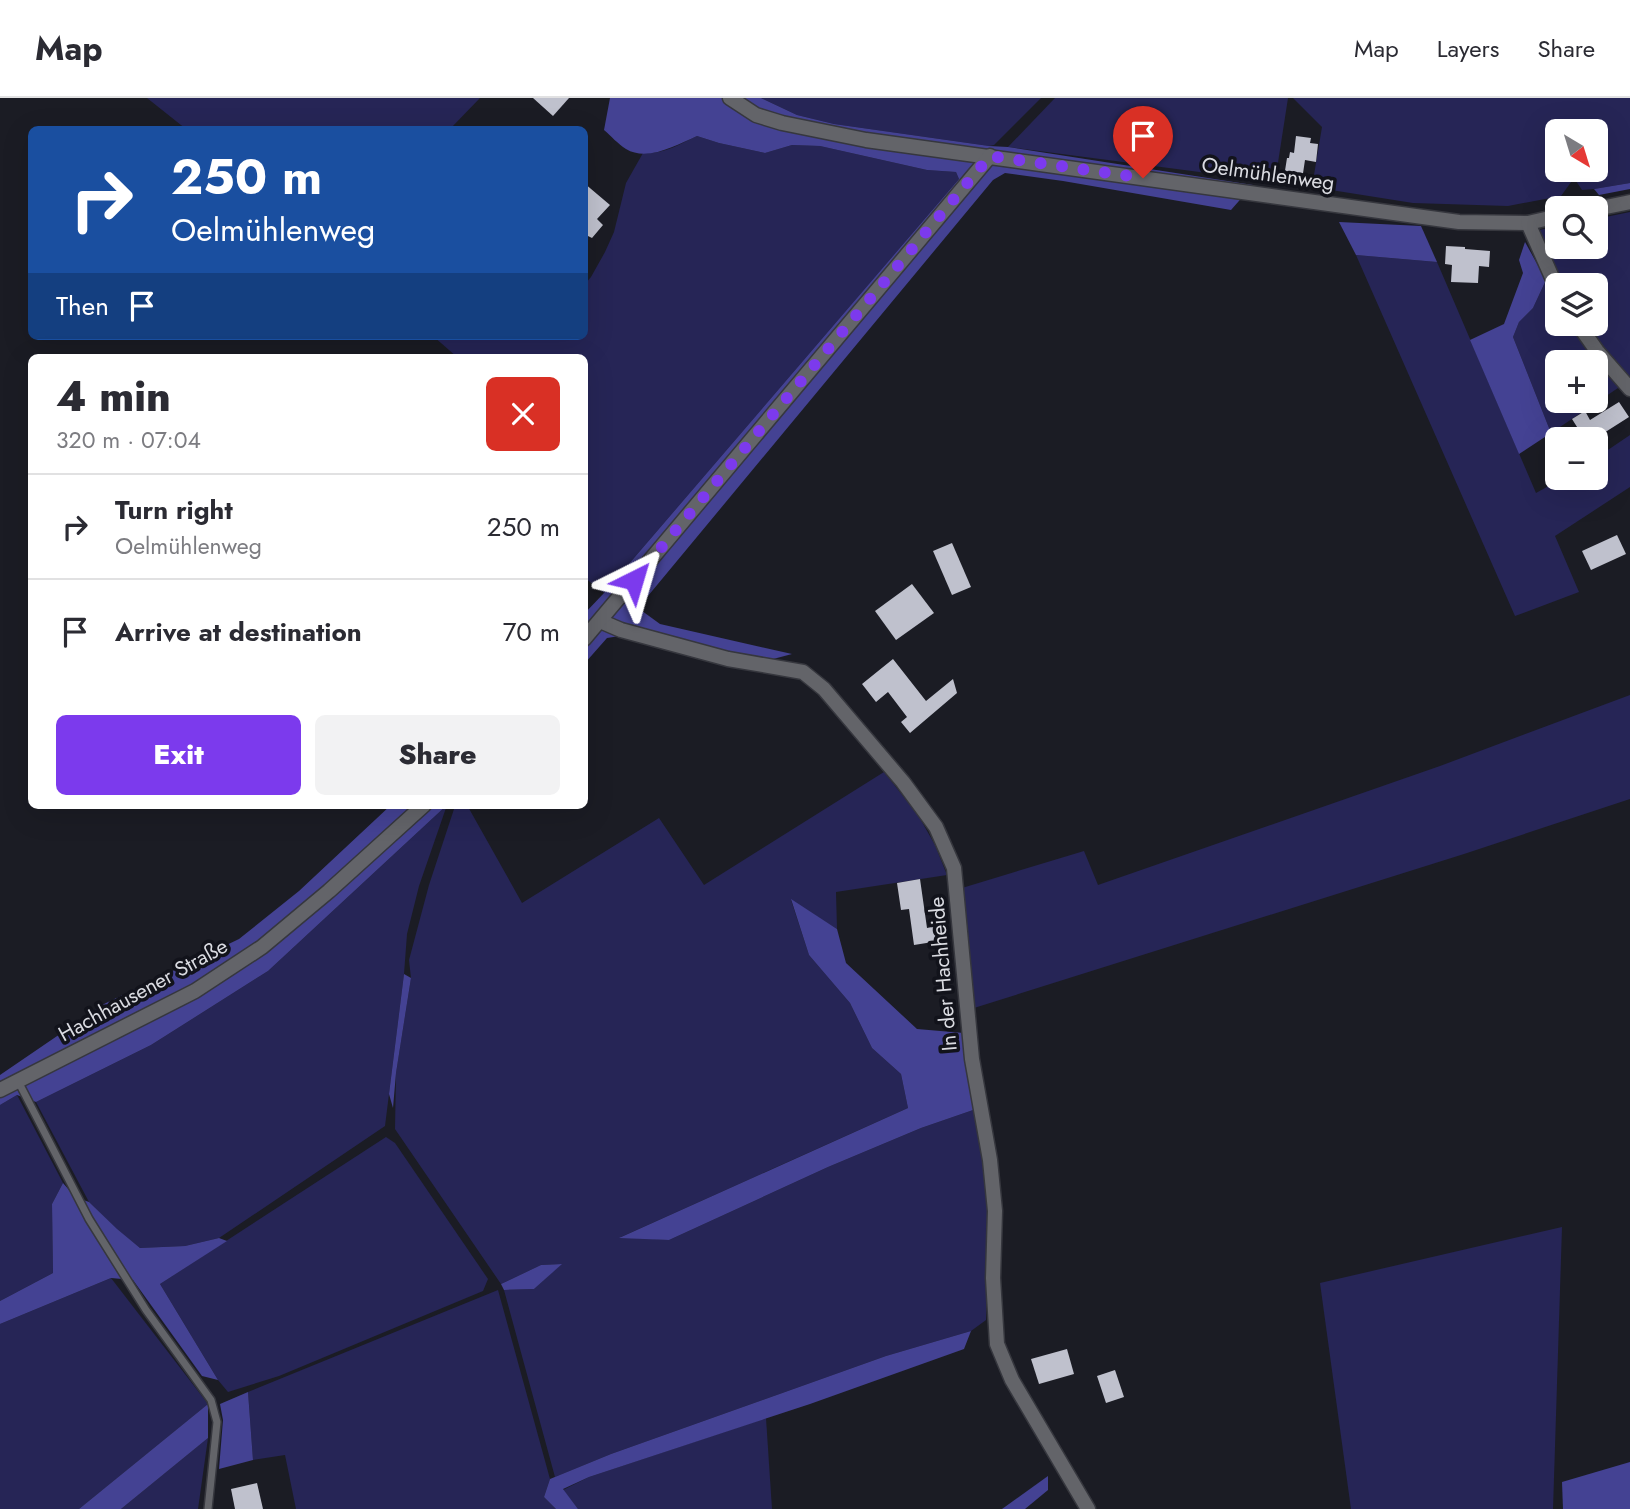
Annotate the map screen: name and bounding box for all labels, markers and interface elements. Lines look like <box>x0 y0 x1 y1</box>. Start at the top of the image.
text: Map <box>35 25 103 72</box>
text: Map <box>1354 31 1399 66</box>
text: Layers <box>1437 31 1499 66</box>
text: Share <box>1537 31 1595 66</box>
pin <box>1113 106 1173 178</box>
icon: arrive <box>1124 117 1162 155</box>
north arrow <box>1545 119 1608 182</box>
map controls <box>1545 119 1608 490</box>
text: 250 m <box>171 142 322 212</box>
street label: Oelmühlenweg <box>1200 150 1336 198</box>
icon: right <box>56 154 147 245</box>
button: search <box>1545 196 1608 259</box>
text: Oelmühlenweg <box>171 207 375 253</box>
button: layers <box>1545 273 1608 336</box>
text: Then <box>56 287 109 325</box>
icon: arrive <box>123 287 161 325</box>
button: + <box>1545 350 1608 413</box>
text: 4 min <box>56 366 171 427</box>
button: close <box>486 377 560 451</box>
text: 320 m · 07:04 <box>56 423 201 457</box>
button: − <box>1545 427 1608 490</box>
text: Turn right <box>115 491 233 529</box>
icon: right <box>56 508 94 546</box>
text: 250 m <box>487 508 560 546</box>
text: Oelmühlenweg <box>115 529 262 563</box>
position arrow <box>597 543 671 617</box>
icon: arrive <box>56 613 94 651</box>
text: Arrive at destination <box>115 613 362 651</box>
text: 70 m <box>503 613 560 651</box>
button: Exit <box>56 715 301 795</box>
button: Share <box>315 715 560 795</box>
street label: In der Hachheide <box>921 895 965 1053</box>
street label: Hachhausener Straße <box>53 931 233 1049</box>

